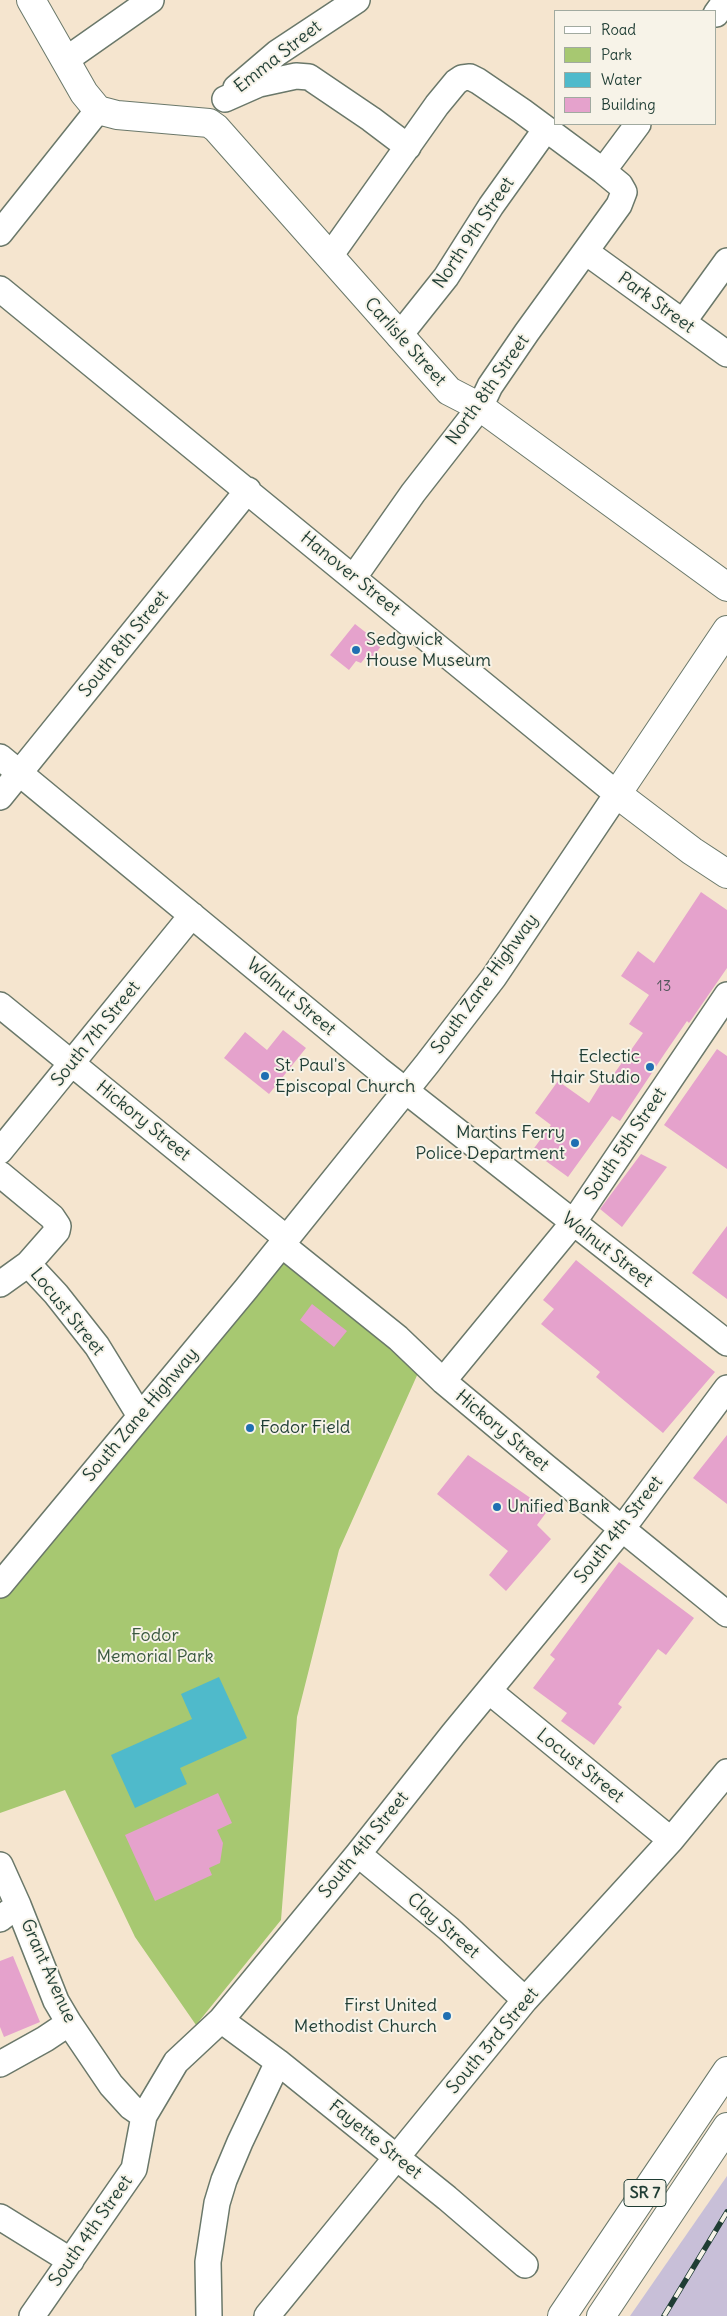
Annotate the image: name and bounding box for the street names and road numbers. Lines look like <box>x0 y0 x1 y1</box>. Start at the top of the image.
street label: Emma Street <box>230 16 326 98</box>
street label: North 9th Street <box>429 173 519 293</box>
street label: Park Street <box>613 268 699 338</box>
street label: Carlisle Street <box>360 293 450 391</box>
street label: North 8th Street <box>442 331 534 449</box>
street label: Hanover Street <box>296 527 404 621</box>
street label: South 8th Street <box>75 586 173 702</box>
street label: South Zane Highway <box>427 910 543 1058</box>
street label: Walnut Street <box>242 954 340 1040</box>
street label: South 7th Street <box>47 977 145 1091</box>
street label: Hickory Street <box>91 1076 195 1166</box>
street label: South 5th Street <box>581 1084 671 1204</box>
street label: Walnut Street <box>557 1208 657 1292</box>
street label: Locust Street <box>25 1264 109 1360</box>
street label: South Zane Highway <box>79 1344 203 1486</box>
street label: Hickory Street <box>451 1386 553 1476</box>
street label: South 4th Street <box>570 1472 668 1588</box>
street label: Locust Street <box>532 1724 628 1808</box>
street label: South 4th Street <box>315 1787 413 1903</box>
street label: Clay Street <box>402 1889 484 1963</box>
street label: Grant Avenue <box>15 1916 81 2026</box>
street label: South 3rd Street <box>442 1984 544 2098</box>
street label: Fayette Street <box>324 2096 426 2184</box>
street label: South 4th Street <box>45 2171 137 2291</box>
road number: SR 7 <box>624 2180 666 2206</box>

